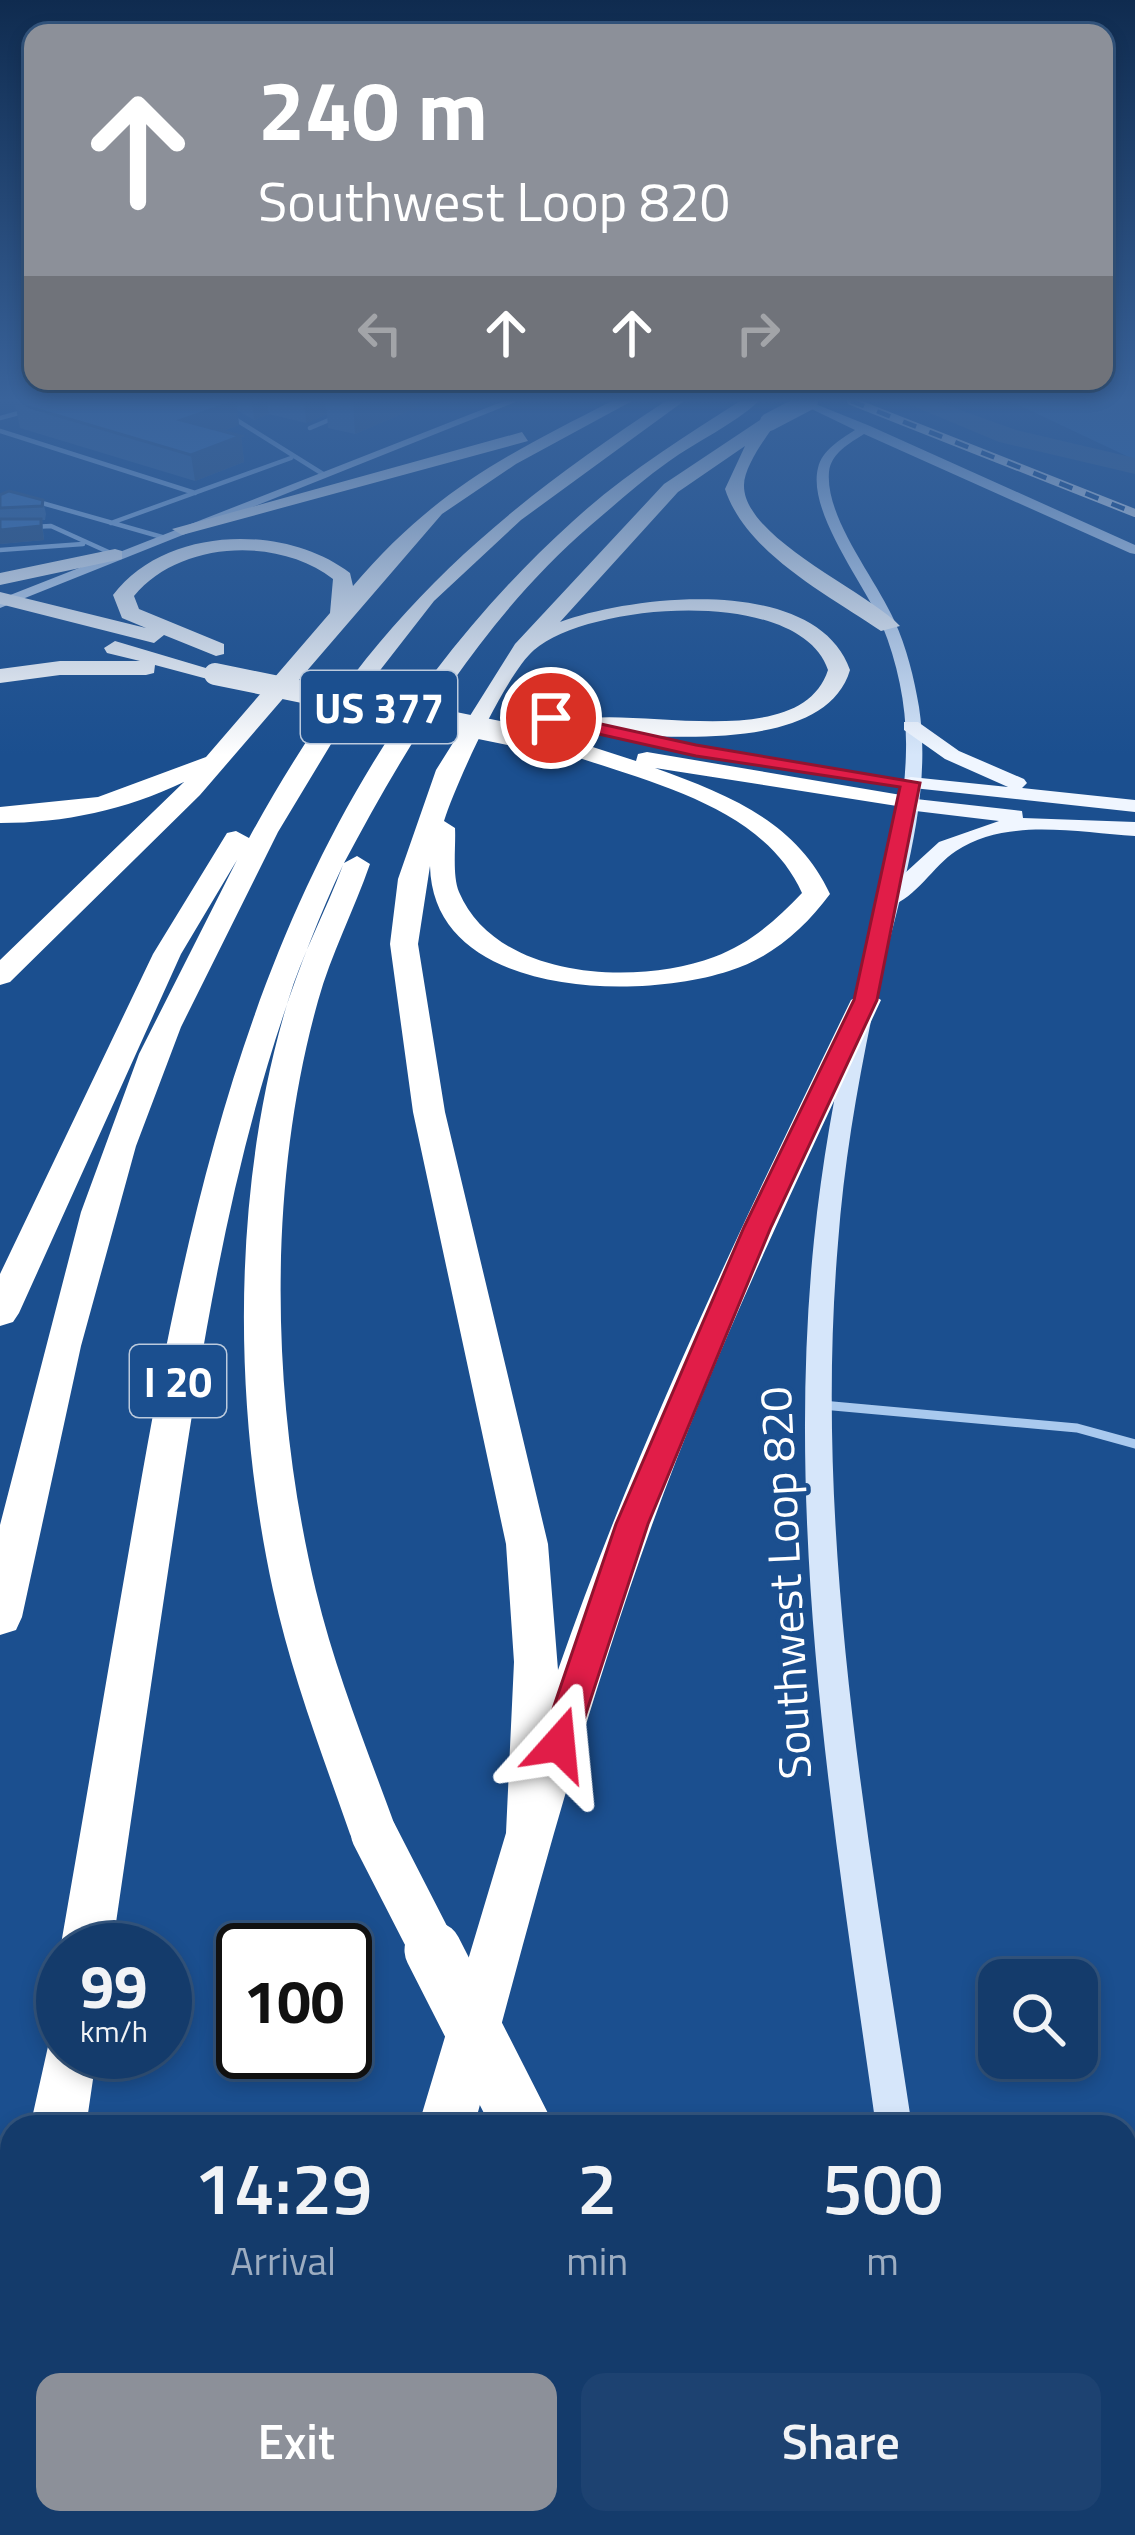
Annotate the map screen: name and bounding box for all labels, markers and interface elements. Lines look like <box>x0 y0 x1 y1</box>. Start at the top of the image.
text: 240 m <box>258 45 488 173</box>
icon: ahead <box>60 72 216 228</box>
text: Southwest Loop 820 <box>258 160 730 242</box>
icon: left <box>347 300 413 366</box>
icon: ahead <box>473 300 539 366</box>
icon: ahead <box>599 300 665 366</box>
icon: right <box>725 300 791 366</box>
pin <box>500 667 602 769</box>
road number: US 377 <box>301 671 457 743</box>
icon: arrive <box>518 685 584 751</box>
road number: I 20 <box>130 1345 226 1417</box>
street label: Southwest Loop 820 <box>740 1385 828 1781</box>
position arrow <box>496 1681 622 1807</box>
speed limit sign: 100 <box>216 1923 372 2079</box>
text: 99 <box>80 1940 148 2031</box>
map controls <box>978 1959 1098 2079</box>
button: search <box>978 1959 1098 2079</box>
text: km/h <box>80 2008 148 2054</box>
text: 14:29 <box>194 2132 372 2242</box>
text: 2 <box>577 2132 617 2242</box>
text: 500 <box>822 2132 943 2242</box>
text: Arrival <box>230 2231 336 2290</box>
text: min <box>566 2231 628 2290</box>
text: m <box>866 2231 899 2290</box>
button: Exit <box>36 2373 557 2511</box>
button: Share <box>581 2373 1101 2511</box>

